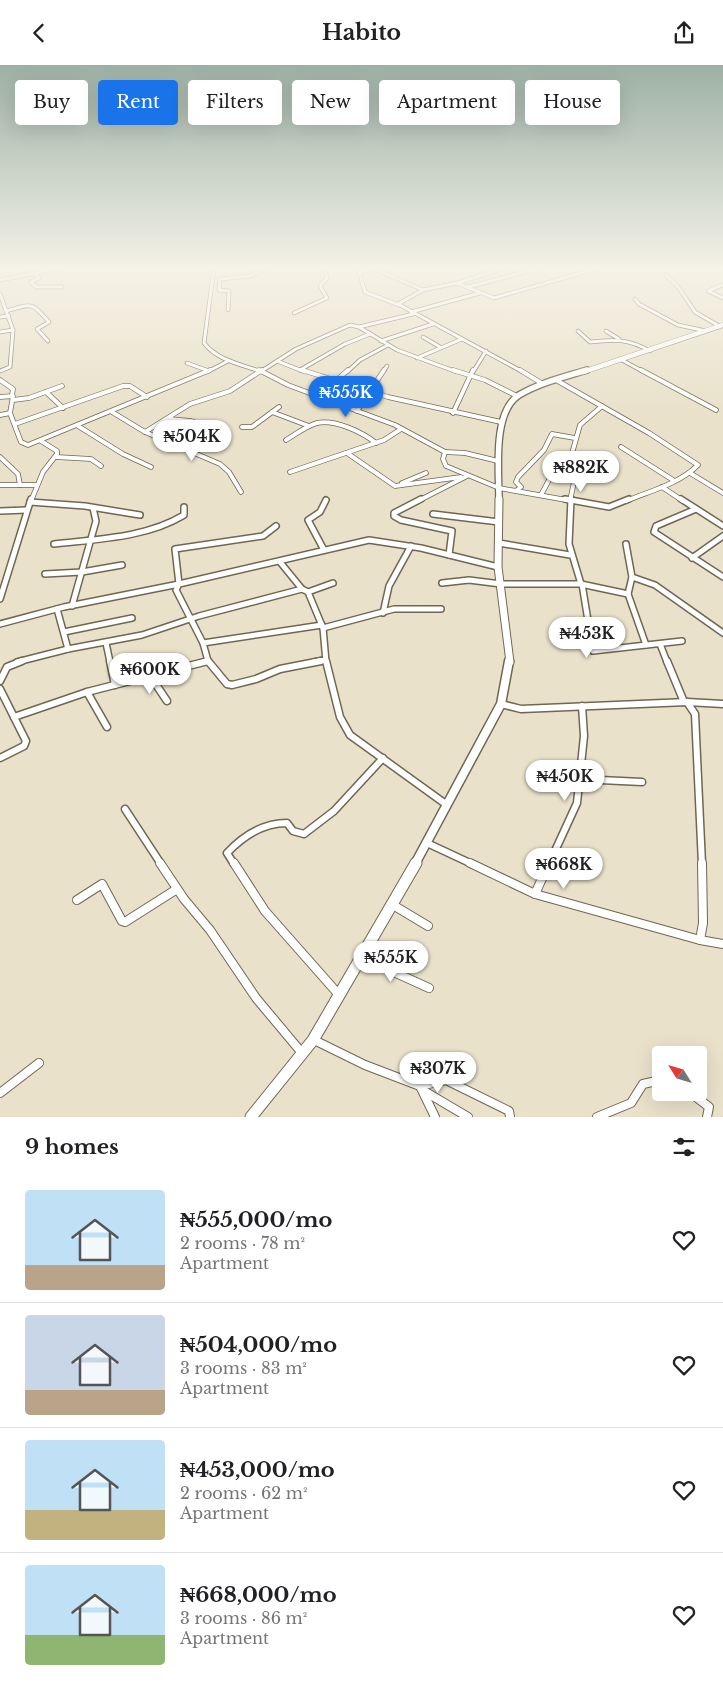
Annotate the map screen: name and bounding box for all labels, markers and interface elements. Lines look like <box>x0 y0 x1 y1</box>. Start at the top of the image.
icon: back <box>25 19 53 47</box>
text: Habito <box>322 19 401 46</box>
icon: share <box>670 19 698 47</box>
chip: Buy <box>15 80 88 125</box>
chip: Rent <box>98 80 178 125</box>
chip: Filters <box>188 80 282 125</box>
chip: New <box>292 80 369 125</box>
chip: Apartment <box>379 80 515 125</box>
chip: House <box>525 80 620 125</box>
pin: ₦555K <box>311 375 381 418</box>
text: ₦555K <box>319 382 373 402</box>
pin: ₦504K <box>157 419 227 462</box>
text: ₦504K <box>164 426 220 446</box>
pin: ₦882K <box>546 451 616 493</box>
text: ₦882K <box>553 457 609 477</box>
pin: ₦453K <box>552 617 622 659</box>
text: ₦453K <box>559 623 615 643</box>
pin: ₦600K <box>115 653 185 695</box>
text: ₦600K <box>120 659 180 679</box>
pin: ₦450K <box>530 759 600 802</box>
text: ₦450K <box>537 766 593 786</box>
pin: ₦668K <box>529 847 599 890</box>
text: ₦668K <box>536 854 592 874</box>
pin: ₦555K <box>356 941 426 983</box>
text: ₦555K <box>364 947 418 967</box>
north arrow <box>652 1046 708 1101</box>
map controls <box>652 1046 707 1101</box>
pin: ₦307K <box>403 1051 473 1094</box>
text: ₦307K <box>410 1058 466 1078</box>
icon: filters <box>670 1133 698 1161</box>
text: 9 homes <box>25 1134 119 1160</box>
text: ₦555,000/mo <box>180 1207 332 1233</box>
icon: home <box>65 1210 125 1270</box>
icon: heart <box>670 1226 698 1254</box>
text: 2 rooms · 78 m² <box>180 1233 305 1253</box>
text: Apartment <box>180 1253 269 1273</box>
text: ₦504,000/mo <box>180 1332 337 1358</box>
icon: home <box>65 1335 125 1395</box>
icon: heart <box>670 1351 698 1379</box>
text: 3 rooms · 83 m² <box>180 1358 307 1378</box>
text: Apartment <box>180 1378 269 1398</box>
text: ₦453,000/mo <box>180 1457 335 1483</box>
icon: home <box>65 1460 125 1520</box>
icon: heart <box>670 1476 698 1504</box>
text: 2 rooms · 62 m² <box>180 1483 307 1503</box>
text: Apartment <box>180 1503 269 1523</box>
text: ₦668,000/mo <box>180 1582 337 1608</box>
icon: home <box>65 1585 125 1645</box>
icon: heart <box>670 1601 698 1629</box>
text: 3 rooms · 86 m² <box>180 1608 307 1628</box>
text: Apartment <box>180 1628 269 1648</box>

